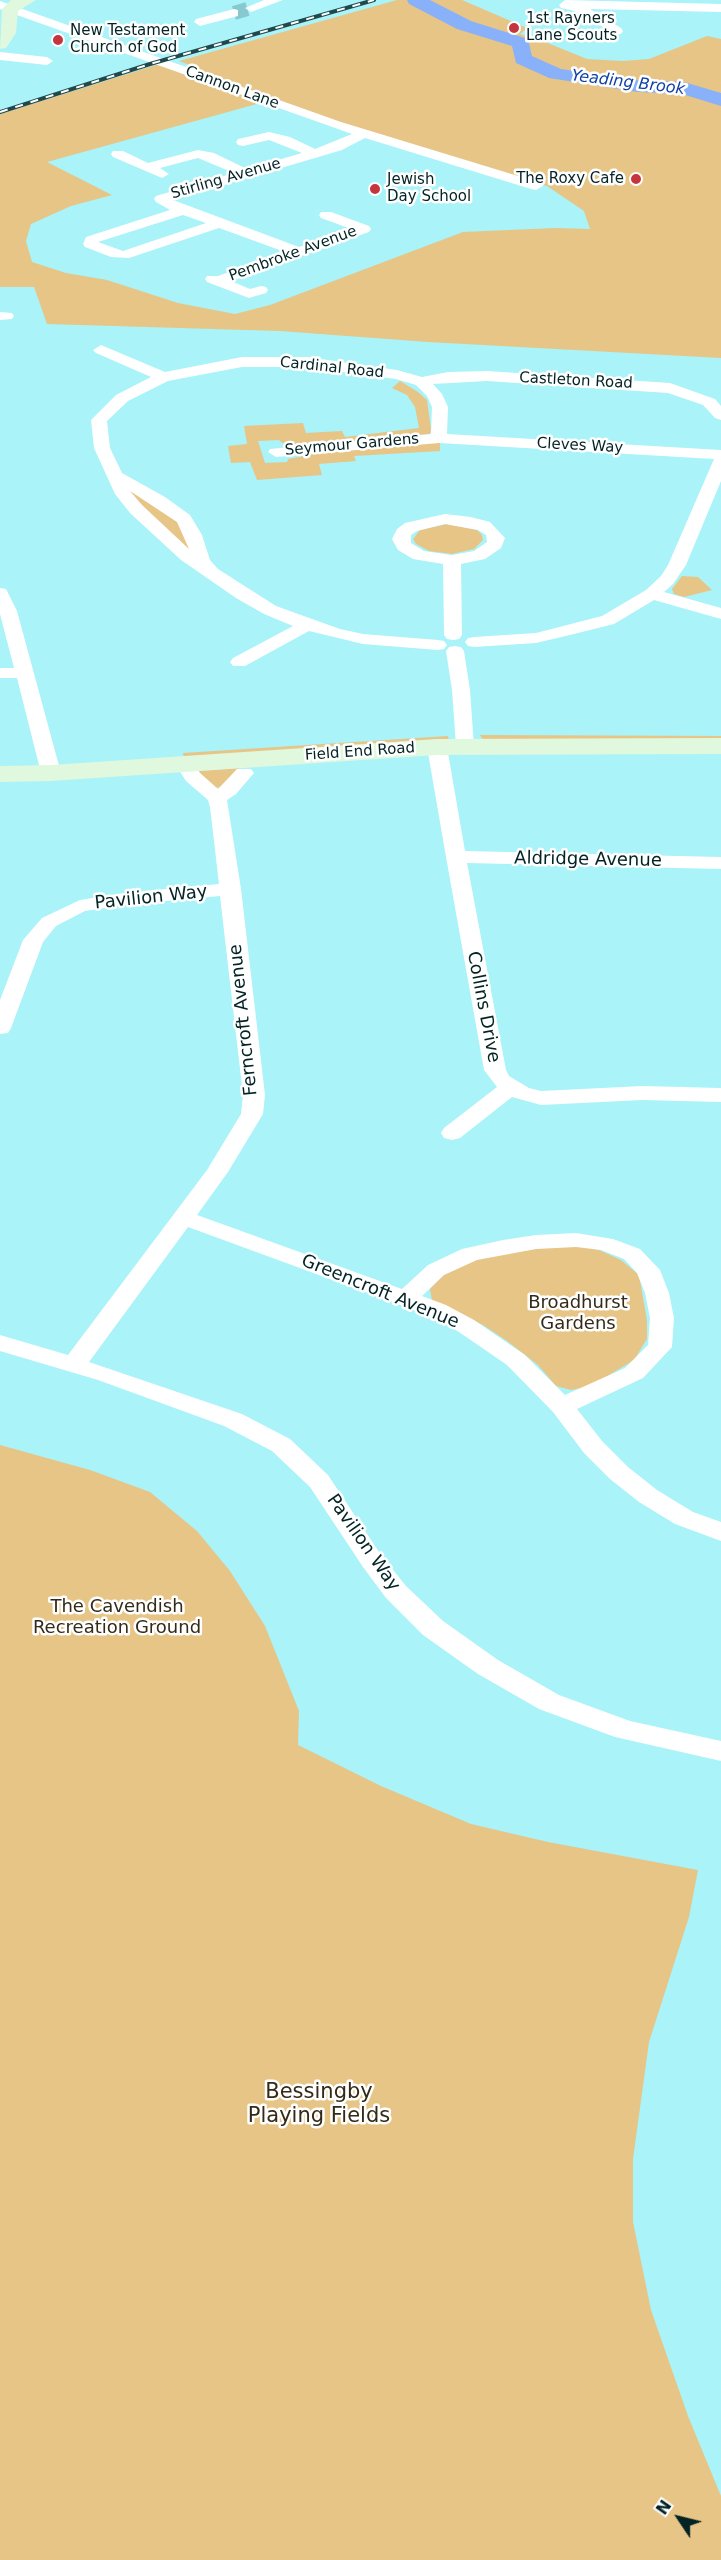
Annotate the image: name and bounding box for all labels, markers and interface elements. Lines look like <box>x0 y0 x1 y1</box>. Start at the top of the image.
place label: 1st Rayners Lane Scouts <box>526 10 617 45</box>
marker: 1st Rayners Lane Scouts <box>507 21 521 35</box>
place label: New Testament Church of God <box>70 22 185 57</box>
marker: New Testament Church of God <box>51 33 65 47</box>
street label: Cannon Lane <box>183 63 281 113</box>
water label: Yeading Brook <box>570 67 686 99</box>
street label: Stirling Avenue <box>169 155 283 203</box>
place label: The Roxy Cafe <box>516 170 624 188</box>
place label: Jewish Day School <box>387 171 471 206</box>
marker: The Roxy Cafe <box>629 172 643 186</box>
marker: Jewish Day School <box>368 182 382 196</box>
street label: Pembroke Avenue <box>227 222 359 286</box>
street label: Cardinal Road <box>279 354 385 382</box>
street label: Castleton Road <box>519 369 633 393</box>
street label: Seymour Gardens <box>284 430 420 460</box>
street label: Cleves Way <box>536 435 624 457</box>
street label: Field End Road <box>304 739 416 765</box>
street label: Aldridge Avenue <box>514 848 662 872</box>
street label: Pavilion Way <box>94 881 208 915</box>
street label: Ferncroft Avenue <box>225 943 263 1097</box>
street label: Collins Drive <box>462 949 504 1065</box>
street label: Greencroft Avenue <box>298 1251 462 1333</box>
park label: Broadhurst Gardens <box>528 1292 628 1334</box>
street label: Pavilion Way <box>322 1490 404 1596</box>
park label: The Cavendish Recreation Ground <box>33 1596 201 1638</box>
park label: Bessingby Playing Fields <box>248 2080 390 2130</box>
north arrow <box>649 2488 709 2548</box>
text: N <box>652 2496 675 2518</box>

